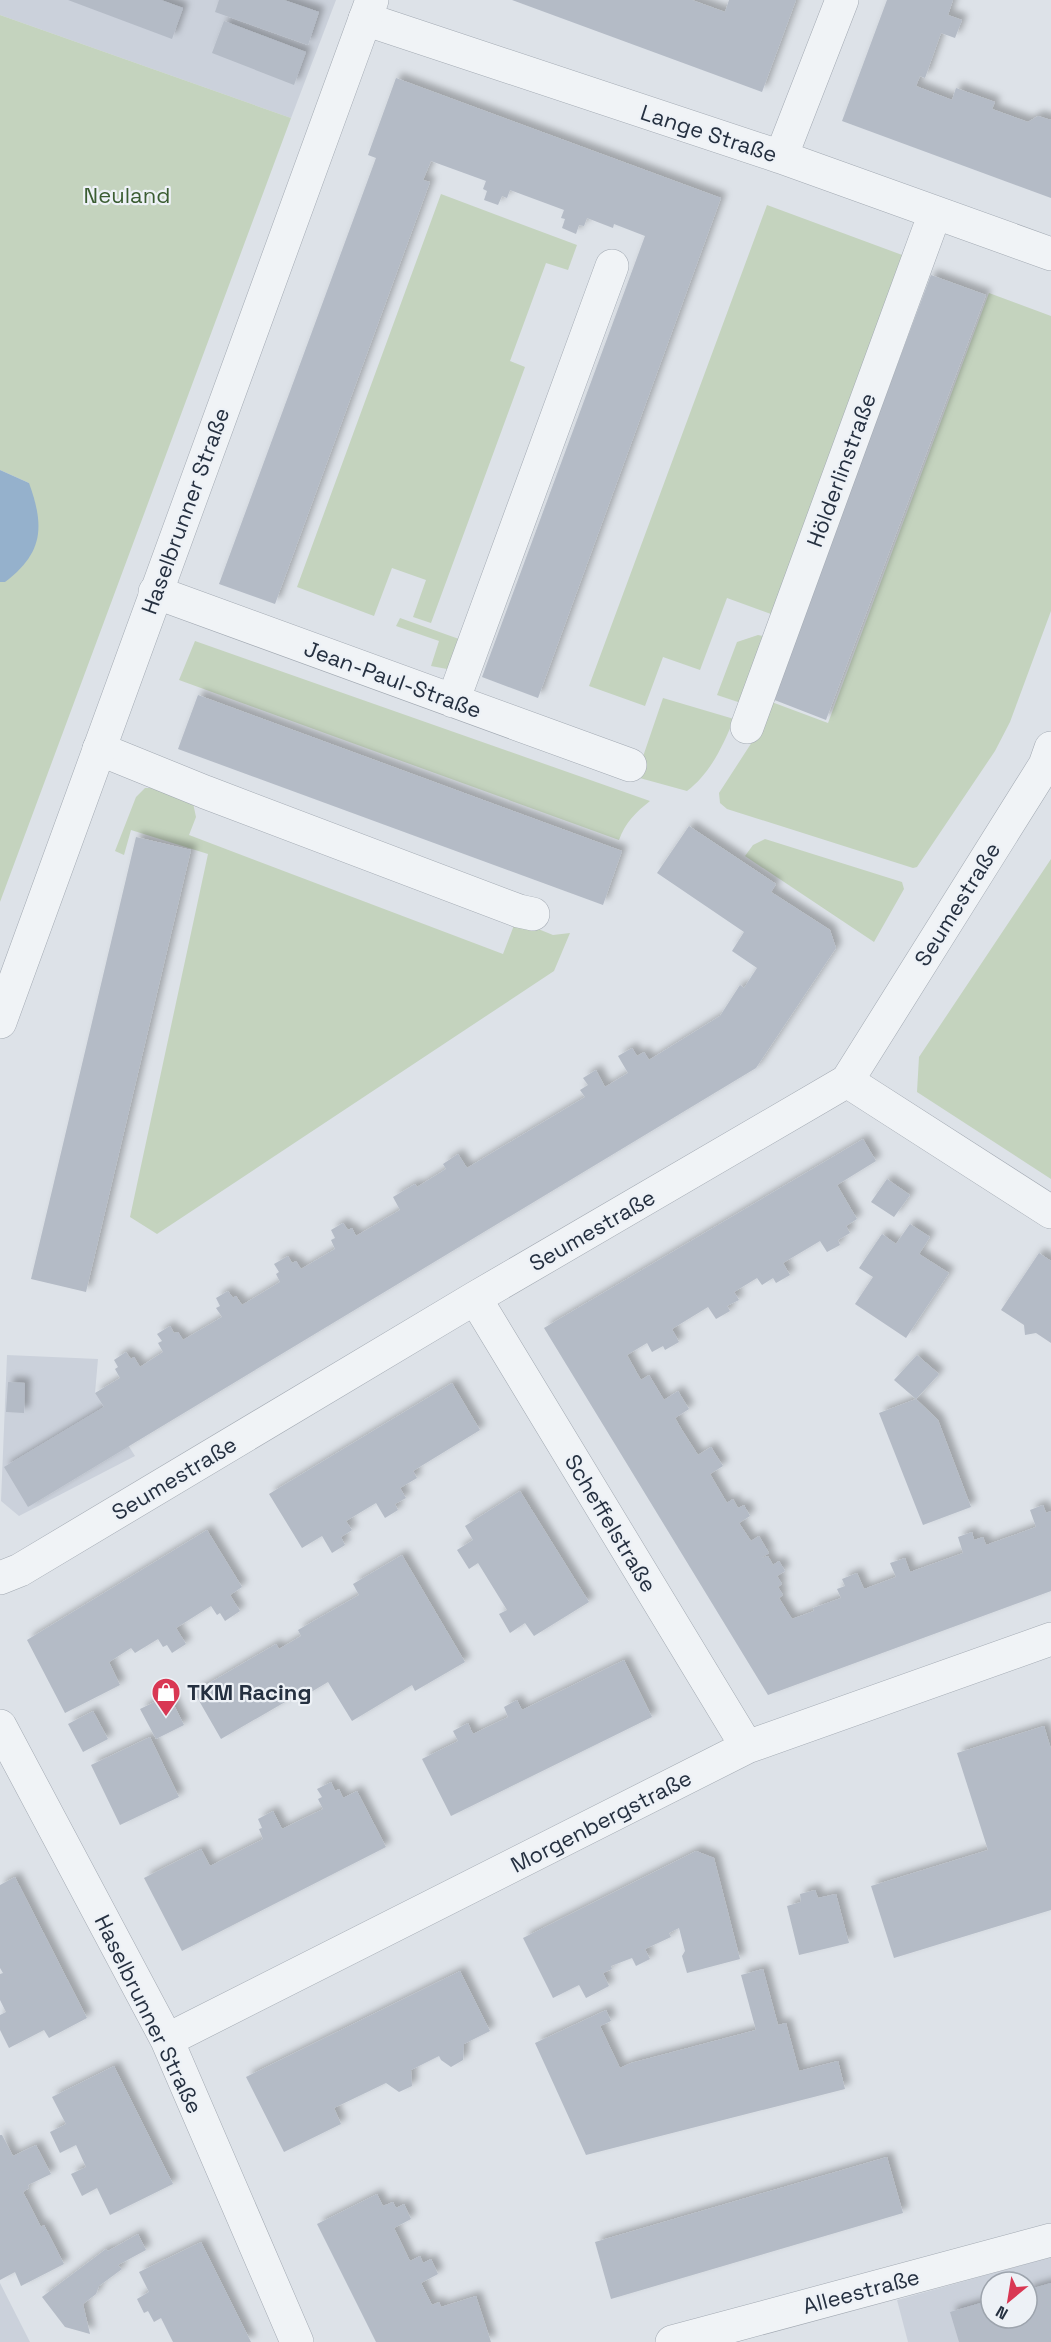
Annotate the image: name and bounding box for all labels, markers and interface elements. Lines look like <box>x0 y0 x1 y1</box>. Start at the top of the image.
street label: Lange Straße <box>637 98 781 168</box>
park label: Neuland <box>84 181 170 209</box>
street label: Hölderlinstraße <box>800 389 882 551</box>
street label: Haselbrunner Straße <box>135 404 235 618</box>
street label: Jean-Paul-Straße <box>300 634 486 724</box>
street label: Seumestraße <box>908 837 1006 971</box>
street label: Seumestraße <box>524 1183 660 1277</box>
street label: Seumestraße <box>106 1430 242 1526</box>
street label: Scheffelstraße <box>559 1449 663 1597</box>
shop icon: TKM Racing <box>150 1676 182 1718</box>
place label: TKM Racing <box>187 1678 311 1706</box>
street label: Morgenbergstraße <box>506 1763 696 1879</box>
street label: Haselbrunner Straße <box>89 1910 209 2118</box>
street label: Alleestraße <box>800 2262 922 2320</box>
north arrow <box>979 2270 1039 2330</box>
text: N <box>992 2301 1012 2324</box>

